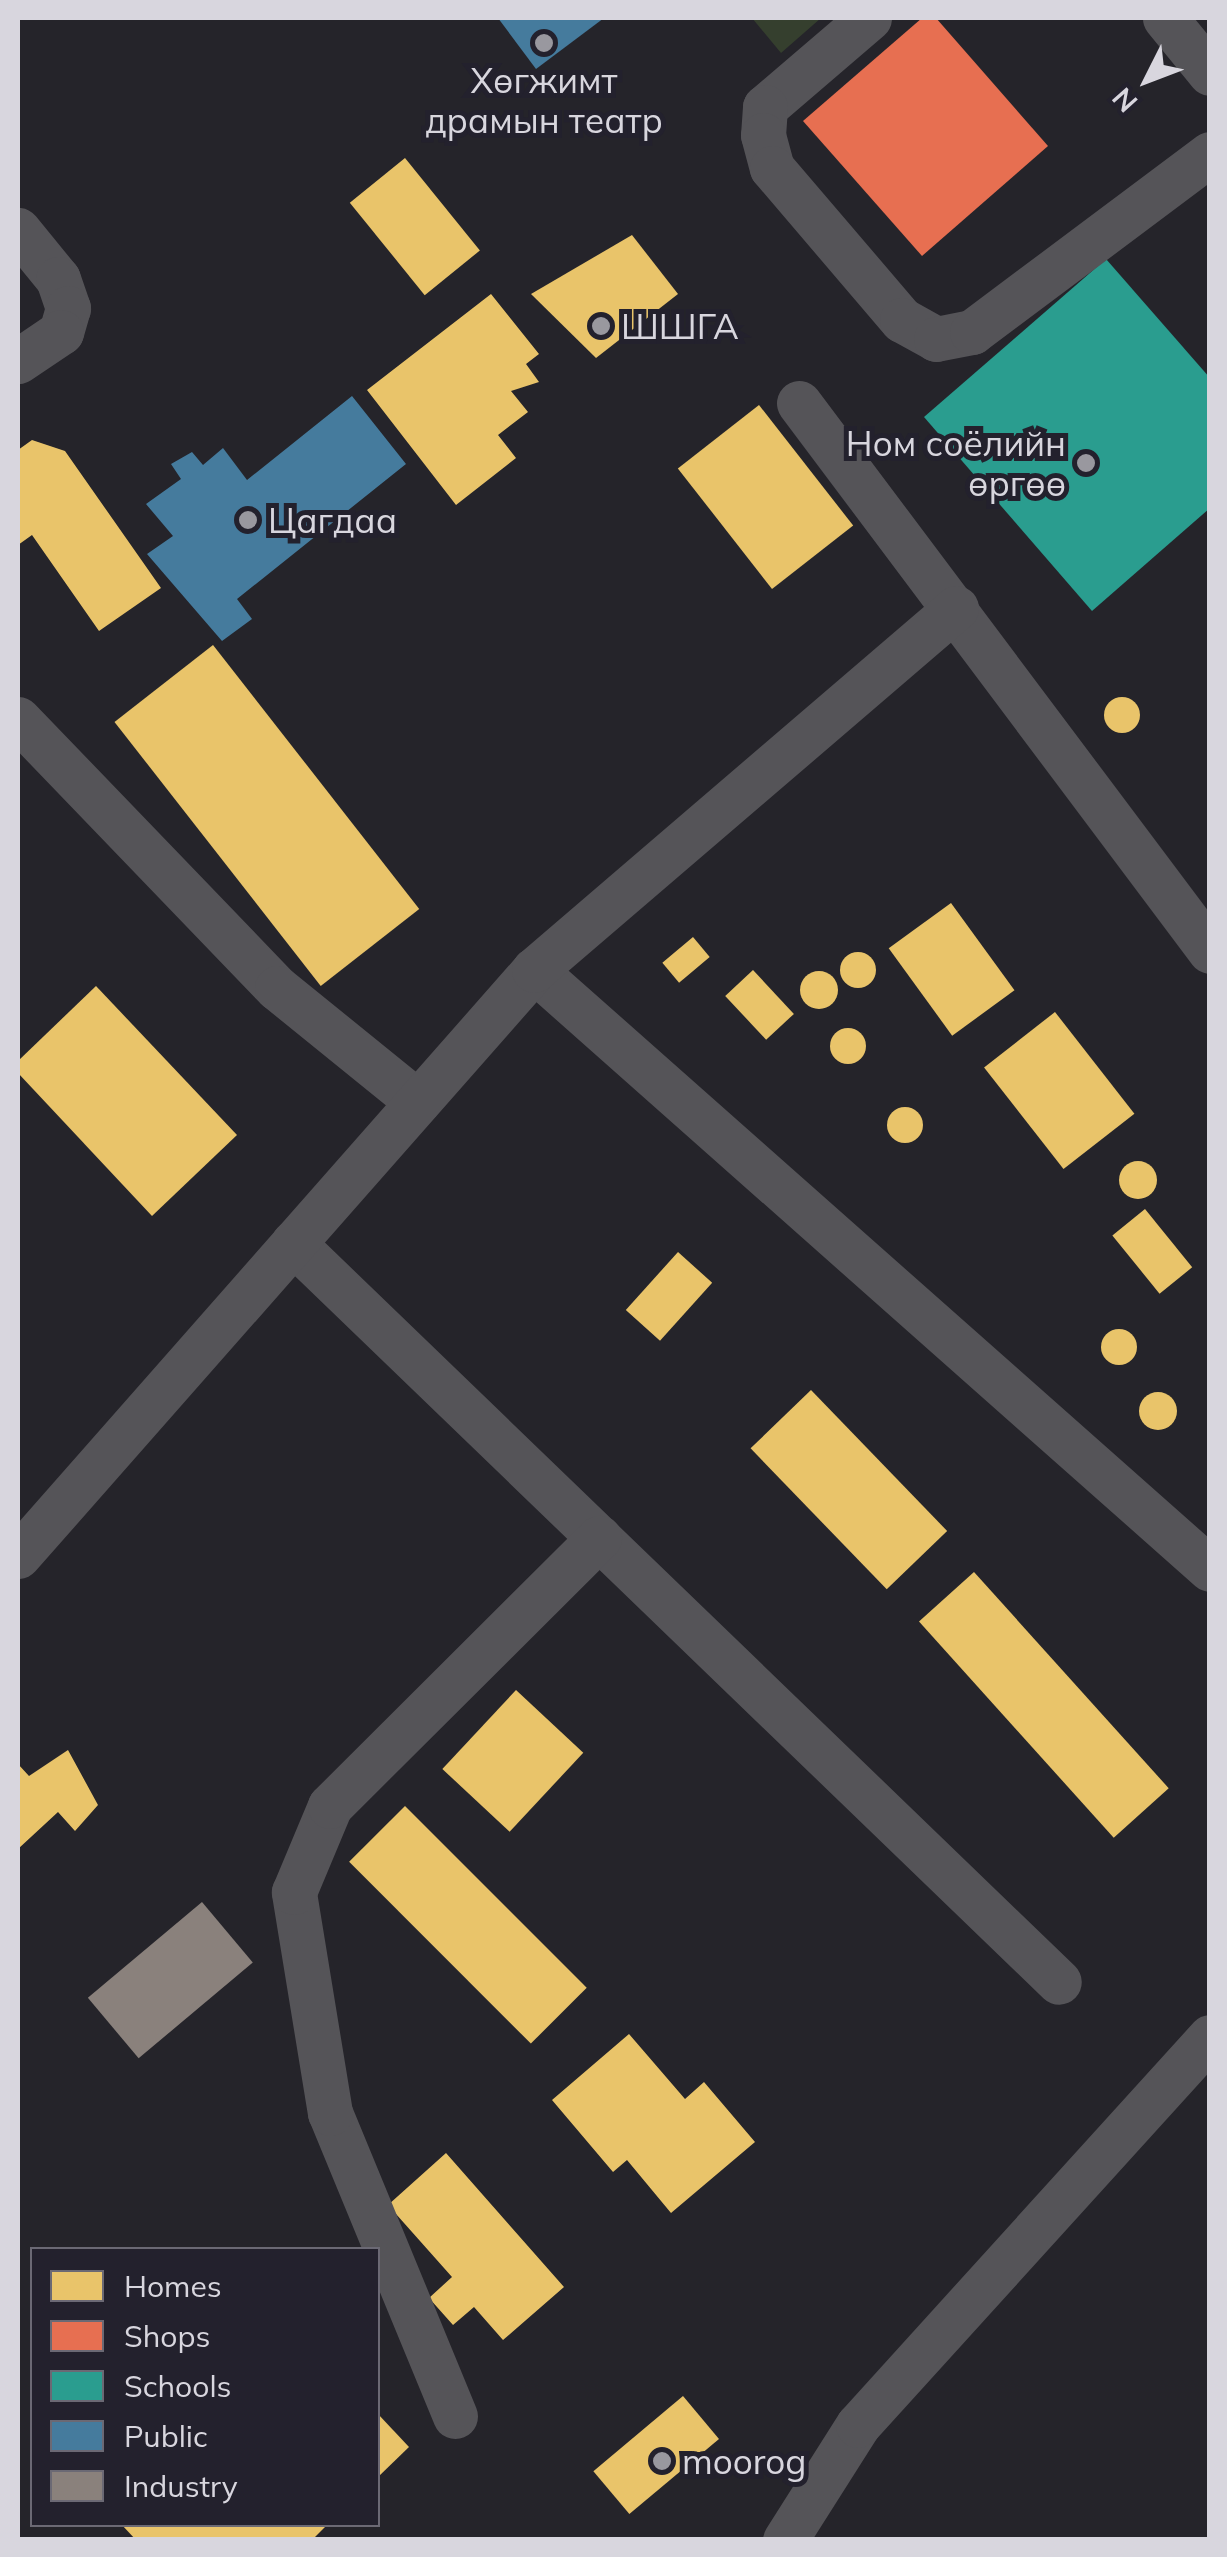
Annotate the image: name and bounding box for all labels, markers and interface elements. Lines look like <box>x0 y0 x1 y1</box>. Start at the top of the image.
north arrow <box>1097 30 1197 130</box>
marker: Хөгжимт драмын театр <box>533 32 555 54</box>
place label: Хөгжимт драмын театр <box>425 59 663 141</box>
text: N <box>1104 81 1144 120</box>
place label: ШШГА <box>621 305 739 347</box>
marker: ШШГА <box>590 315 612 337</box>
place label: Ном соёлийн өргөө <box>846 422 1066 504</box>
marker: Ном соёлийн өргөө <box>1075 452 1097 474</box>
place label: Цагдаа <box>268 499 397 541</box>
marker: Цагдаа <box>237 509 259 531</box>
legend <box>30 2247 380 2527</box>
text: Homes <box>124 2267 222 2305</box>
text: Shops <box>124 2317 210 2355</box>
text: Schools <box>124 2367 231 2405</box>
text: Public <box>124 2417 208 2455</box>
place label: moorog <box>682 2440 806 2482</box>
marker: moorog <box>651 2450 673 2472</box>
text: Industry <box>124 2467 238 2505</box>

